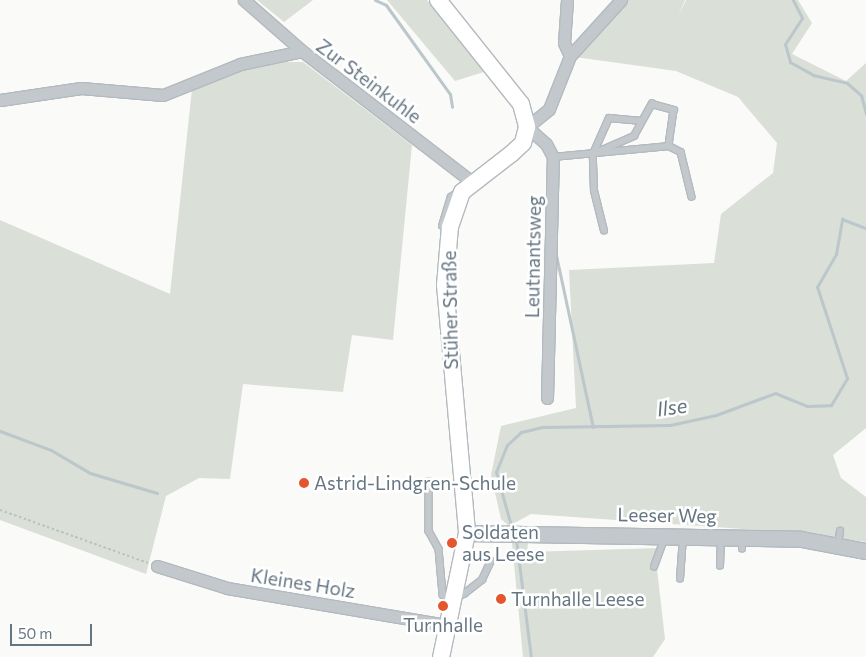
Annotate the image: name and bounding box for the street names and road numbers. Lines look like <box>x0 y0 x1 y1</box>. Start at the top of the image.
street label: Zur Steinkuhle <box>312 34 426 128</box>
street label: Leutnantsweg <box>521 196 545 318</box>
street label: Stüher Straße <box>438 250 462 370</box>
street label: Leeser Weg <box>617 503 717 527</box>
street label: Kleines Holz <box>249 563 357 603</box>

